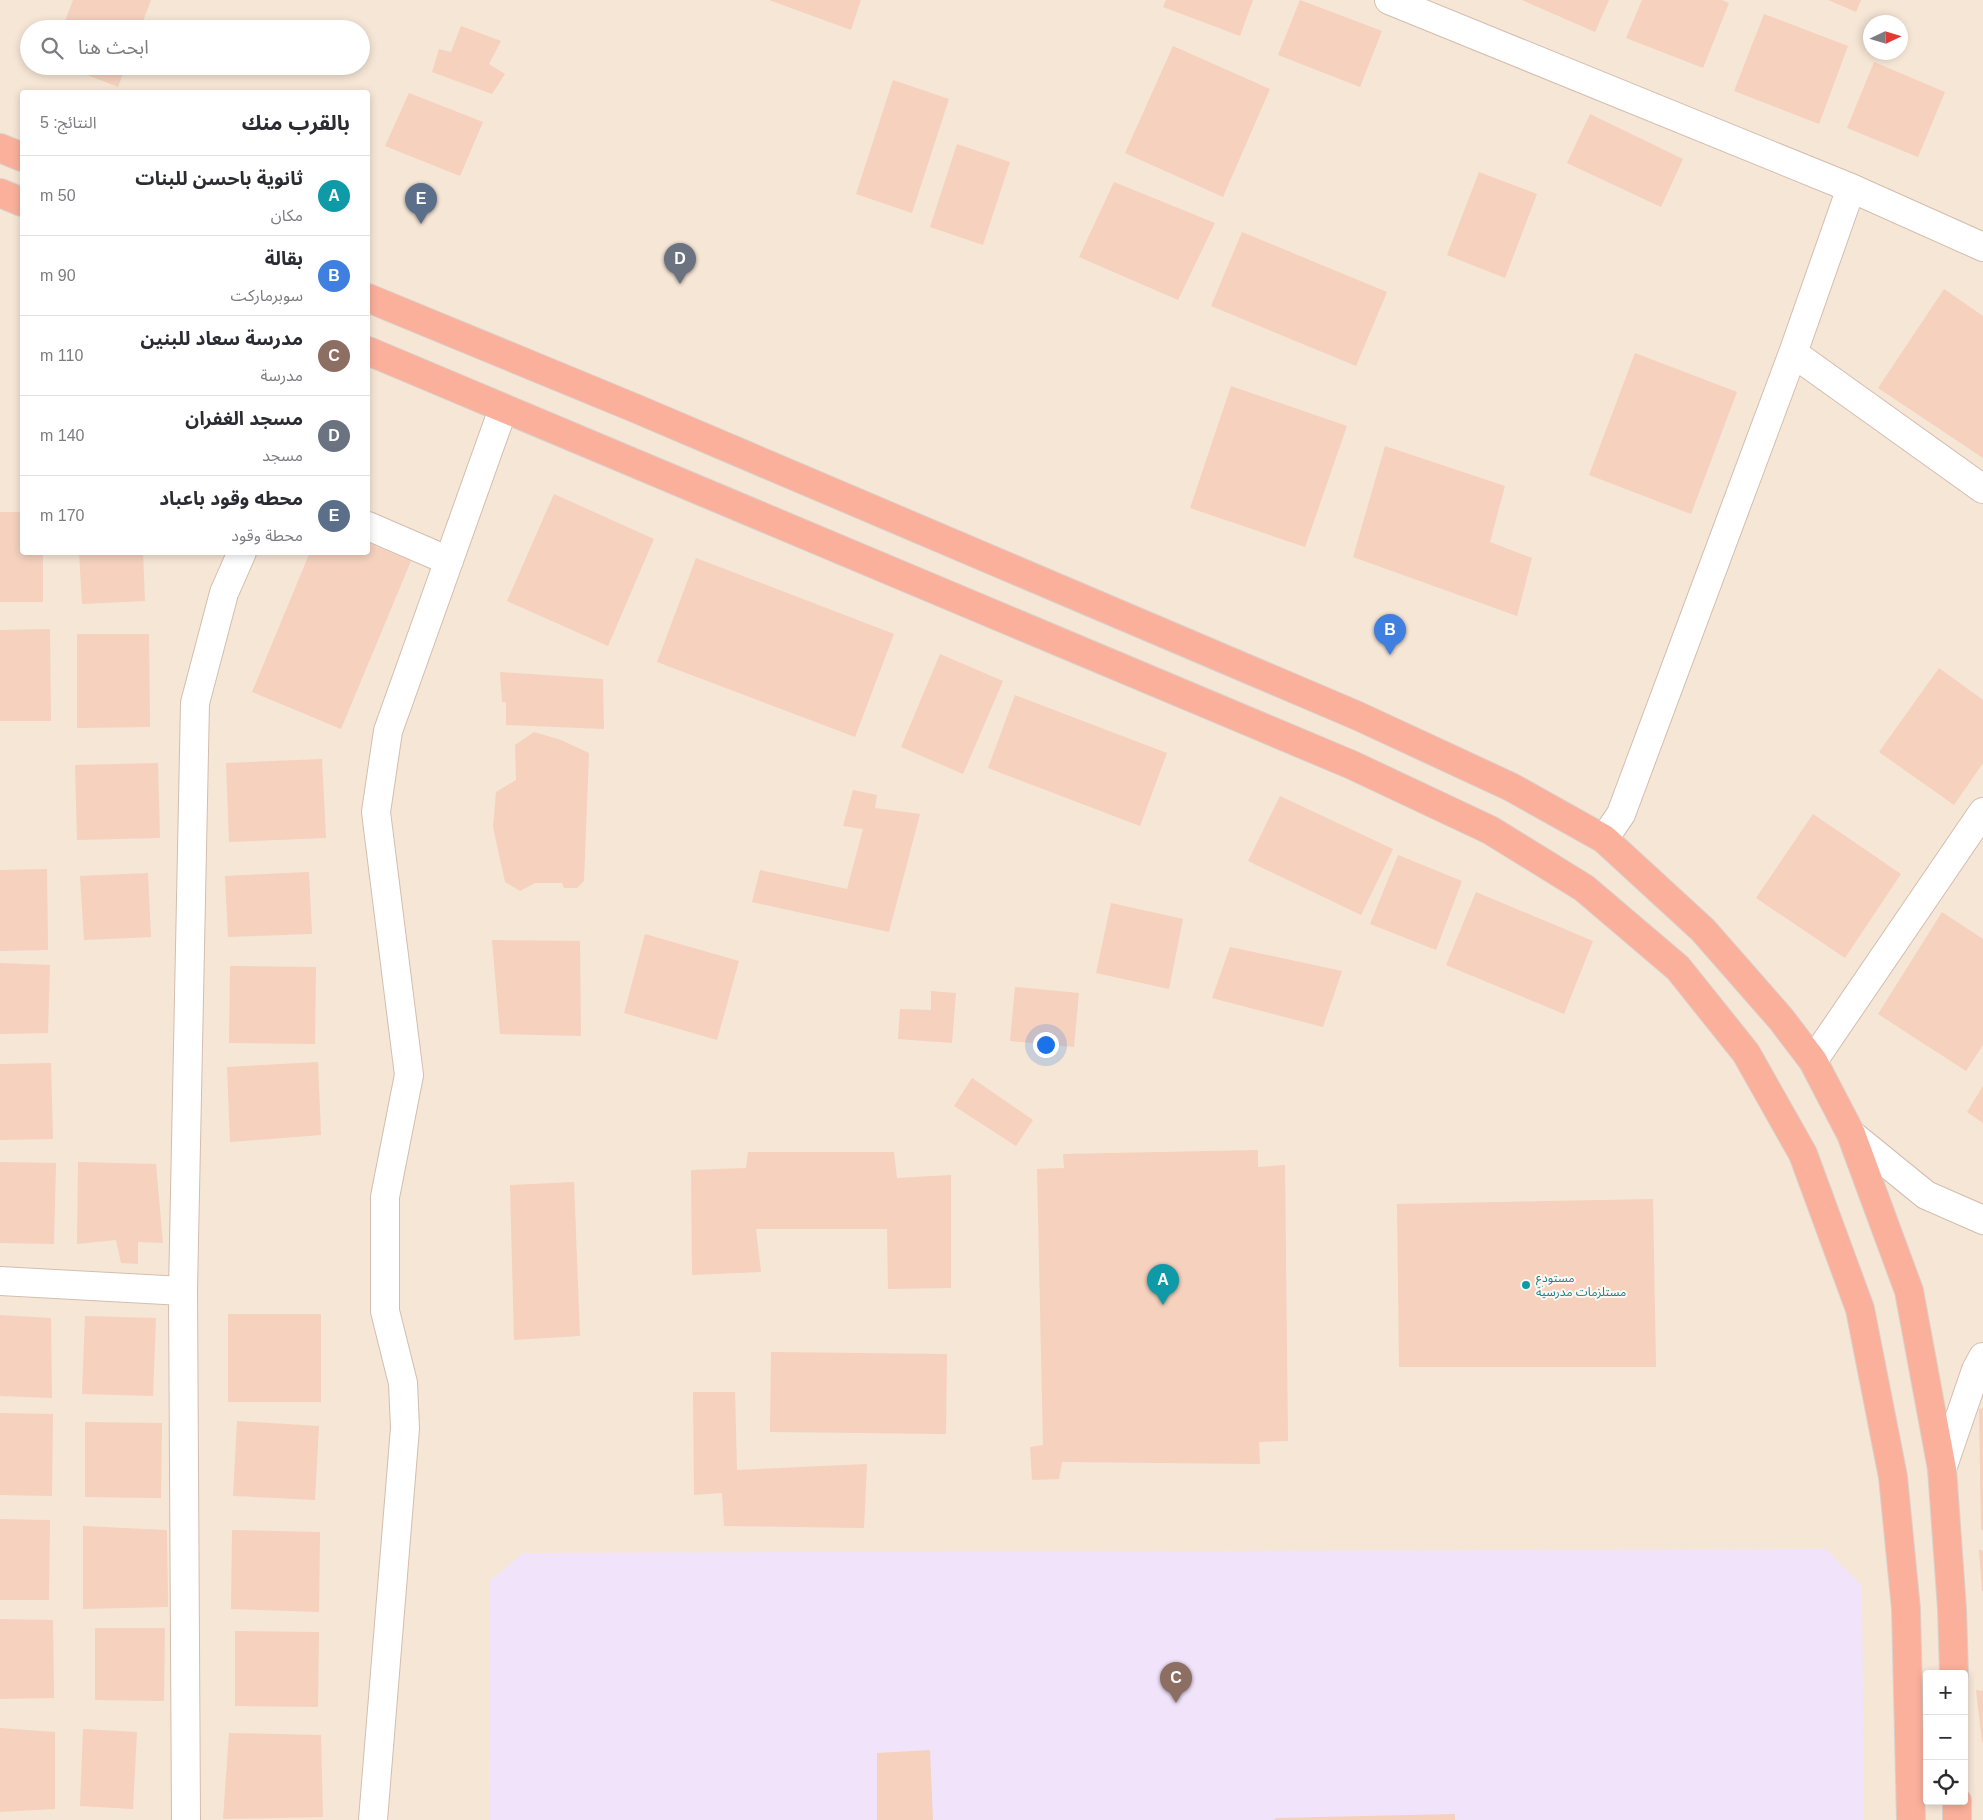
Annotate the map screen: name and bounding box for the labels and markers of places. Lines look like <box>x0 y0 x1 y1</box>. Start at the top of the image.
pin: E <box>405 183 437 224</box>
pin: D <box>664 243 696 284</box>
pin: B <box>1374 614 1406 655</box>
pin: A <box>1147 1264 1179 1305</box>
place label: مستودع مستلزمات مدرسية <box>1536 1271 1626 1299</box>
marker: مستودع مستلزمات مدرسية <box>1520 1279 1532 1291</box>
pin: C <box>1160 1662 1192 1703</box>

